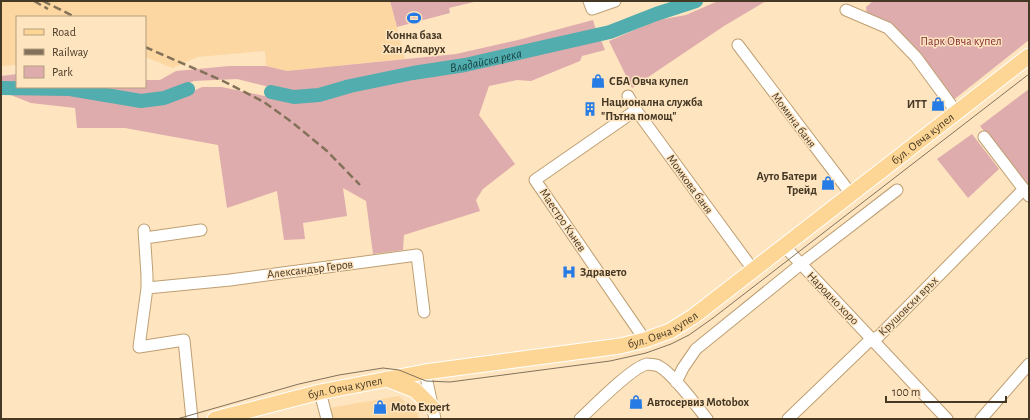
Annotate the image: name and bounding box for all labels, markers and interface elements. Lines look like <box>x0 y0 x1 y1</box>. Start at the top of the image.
sports icon: Конна база Хан Аспарух <box>406 10 422 26</box>
legend <box>16 16 146 88</box>
text: Road <box>52 26 76 38</box>
place label: Конна база Хан Аспарух <box>383 29 446 56</box>
park label: Парк Овча купел <box>920 35 1002 48</box>
text: Railway <box>52 46 88 59</box>
water label: Владайска река <box>449 47 524 75</box>
text: Park <box>52 66 73 78</box>
shop icon: СБА Овча купел <box>590 73 606 89</box>
place label: СБА Овча купел <box>609 75 689 88</box>
street label: Момина баня <box>769 90 819 150</box>
place label: Национална служба "Пътна помощ" <box>601 96 703 122</box>
shop icon: ИТТ <box>930 96 946 112</box>
place label: ИТТ <box>907 98 927 110</box>
building icon: Национална служба "Пътна помощ" <box>582 101 598 117</box>
street label: бул. Овча купел <box>889 111 956 167</box>
street label: Момкова баня <box>665 152 715 216</box>
place label: Ауто Батери Трейд <box>756 170 818 196</box>
shop icon: Ауто Батери Трейд <box>820 175 836 191</box>
street label: Маестро Кънев <box>538 186 589 254</box>
street label: Александър Геров <box>266 258 354 280</box>
hospital icon: Здравето <box>561 264 577 280</box>
place label: Здравето <box>580 266 627 278</box>
street label: Народно хоро <box>805 269 861 327</box>
street label: Крушовски връх <box>876 273 941 339</box>
street label: бул. Овча купел <box>626 309 700 350</box>
street label: бул. Овча купел <box>307 374 383 401</box>
scale bar <box>886 378 1006 404</box>
text: 100 m <box>892 386 920 398</box>
shop icon: Автосервиз Motobox <box>628 394 644 410</box>
place label: Автосервиз Motobox <box>647 396 750 408</box>
shop icon: Moto Expert <box>372 399 388 415</box>
place label: Moto Expert <box>391 401 450 413</box>

